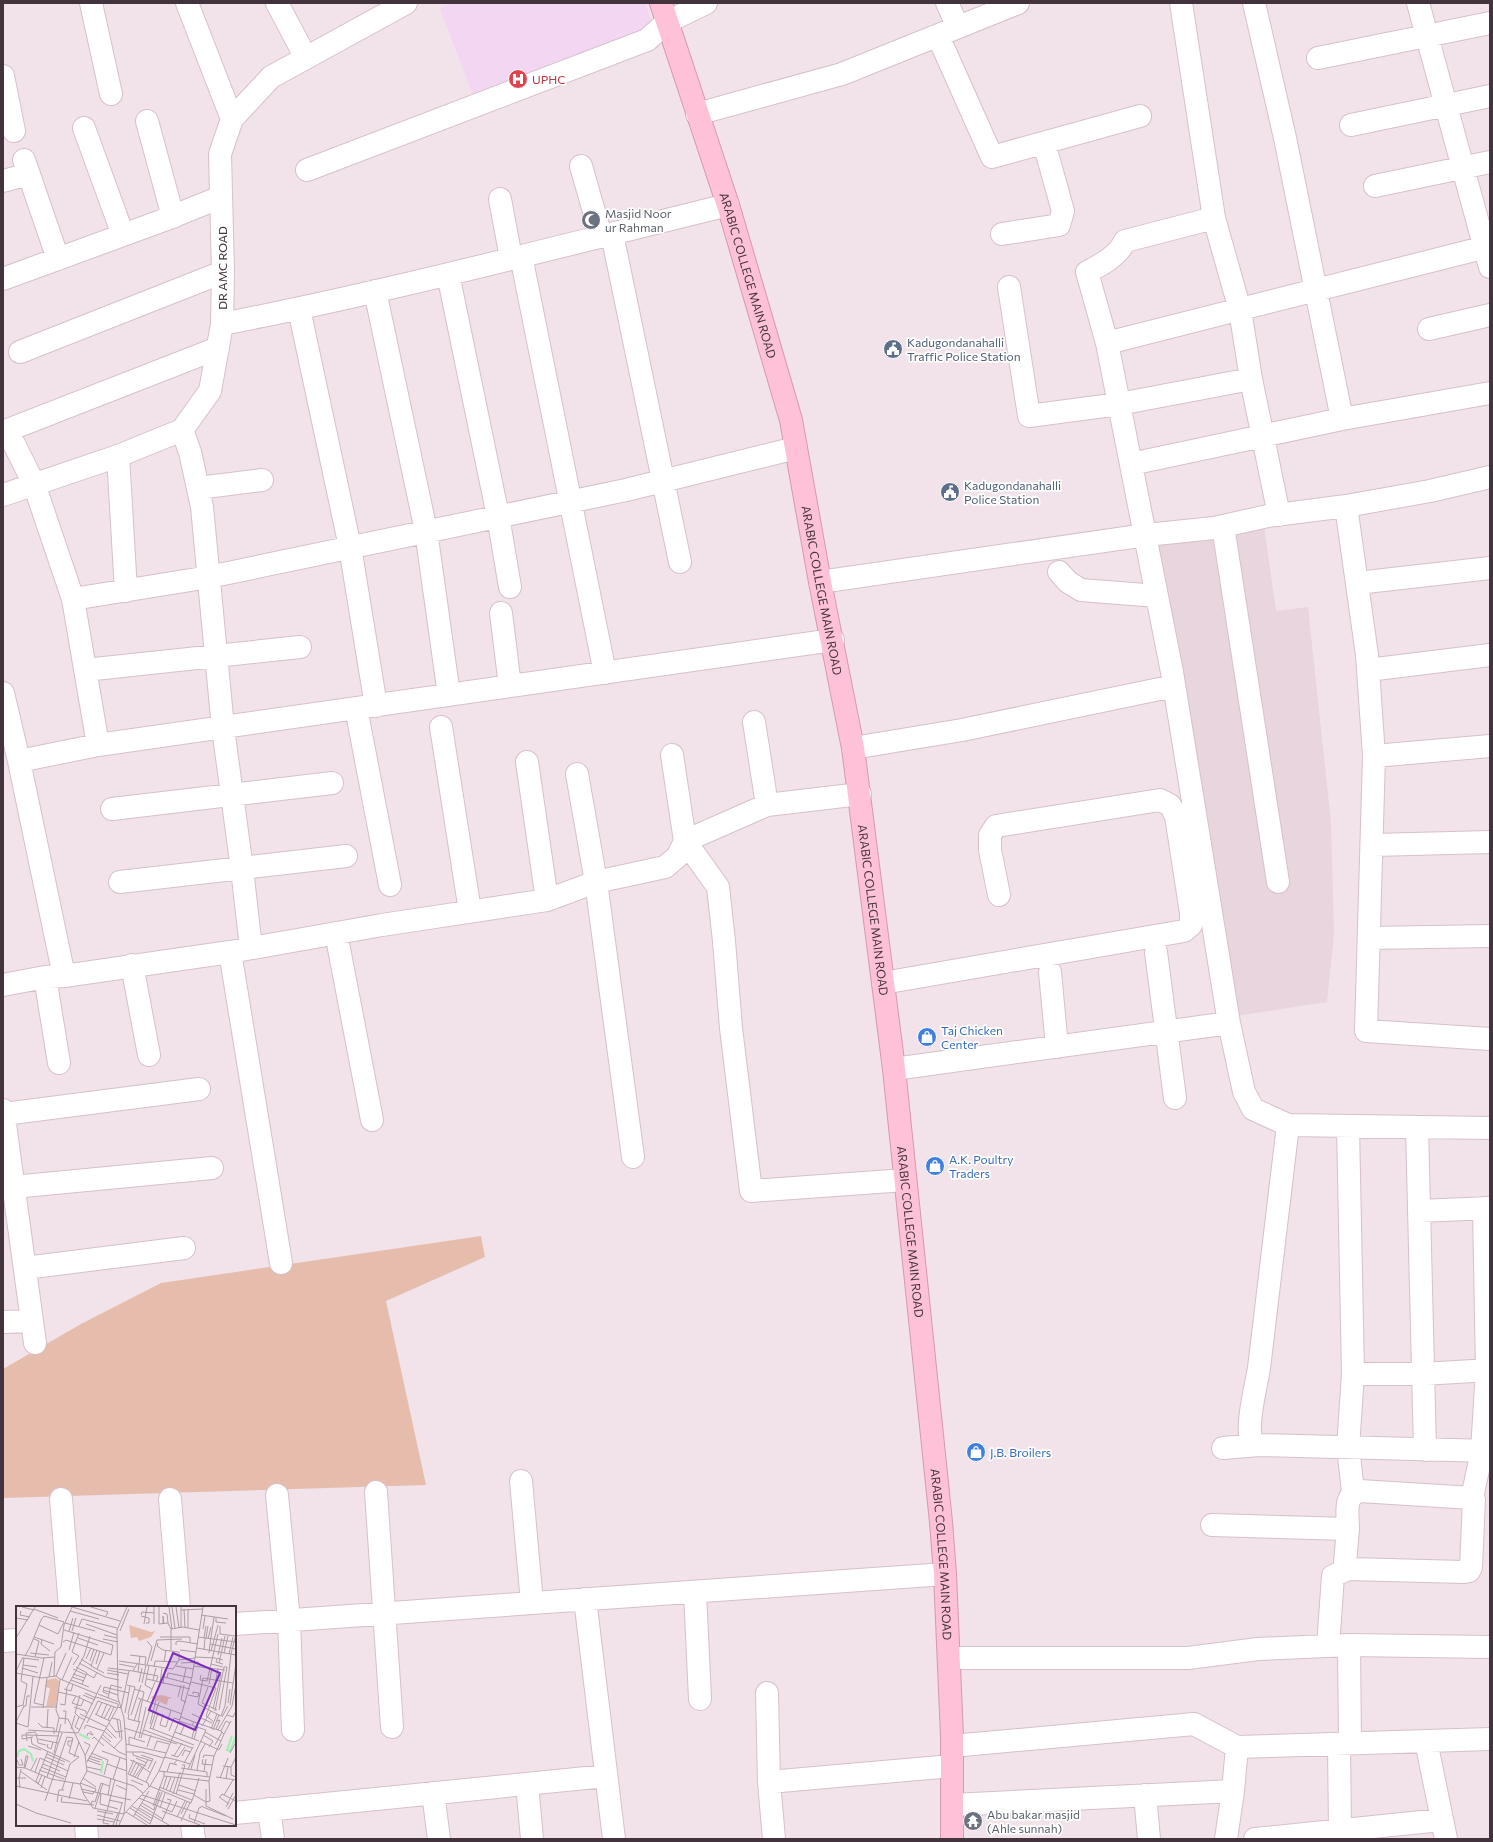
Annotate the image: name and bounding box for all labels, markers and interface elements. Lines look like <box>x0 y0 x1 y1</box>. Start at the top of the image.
hospital icon: UPHC <box>507 68 529 90</box>
place label: UPHC <box>532 72 566 86</box>
street label: ARABIC COLLEGE MAIN ROAD <box>717 190 780 360</box>
place label: Masjid Noor ur Rahman <box>605 206 672 234</box>
mosque icon: Masjid Noor ur Rahman <box>580 209 602 231</box>
street label: DR AMC ROAD <box>215 226 229 310</box>
place label: Kadugondanahalli Traffic Police Station <box>907 335 1021 363</box>
public building icon: Kadugondanahalli Traffic Police Station <box>882 338 904 360</box>
place label: Kadugondanahalli Police Station <box>964 478 1061 506</box>
public building icon: Kadugondanahalli Police Station <box>939 481 961 503</box>
street label: ARABIC COLLEGE MAIN ROAD <box>799 504 845 676</box>
street label: ARABIC COLLEGE MAIN ROAD <box>856 824 892 997</box>
place label: Taj Chicken Center <box>941 1023 1003 1051</box>
shop icon: Taj Chicken Center <box>916 1026 938 1048</box>
street label: ARABIC COLLEGE MAIN ROAD <box>895 1145 927 1318</box>
place label: A.K. Poultry Traders <box>949 1152 1013 1180</box>
shop icon: A.K. Poultry Traders <box>924 1155 946 1177</box>
shop icon: J.B. Broilers <box>965 1441 987 1463</box>
place label: J.B. Broilers <box>990 1445 1051 1460</box>
street label: ARABIC COLLEGE MAIN ROAD <box>928 1468 955 1641</box>
inset map <box>16 1606 236 1826</box>
place label: Abu bakar masjid (Ahle sunnah) <box>987 1807 1080 1835</box>
temple icon: Abu bakar masjid (Ahle sunnah) <box>962 1810 984 1832</box>

